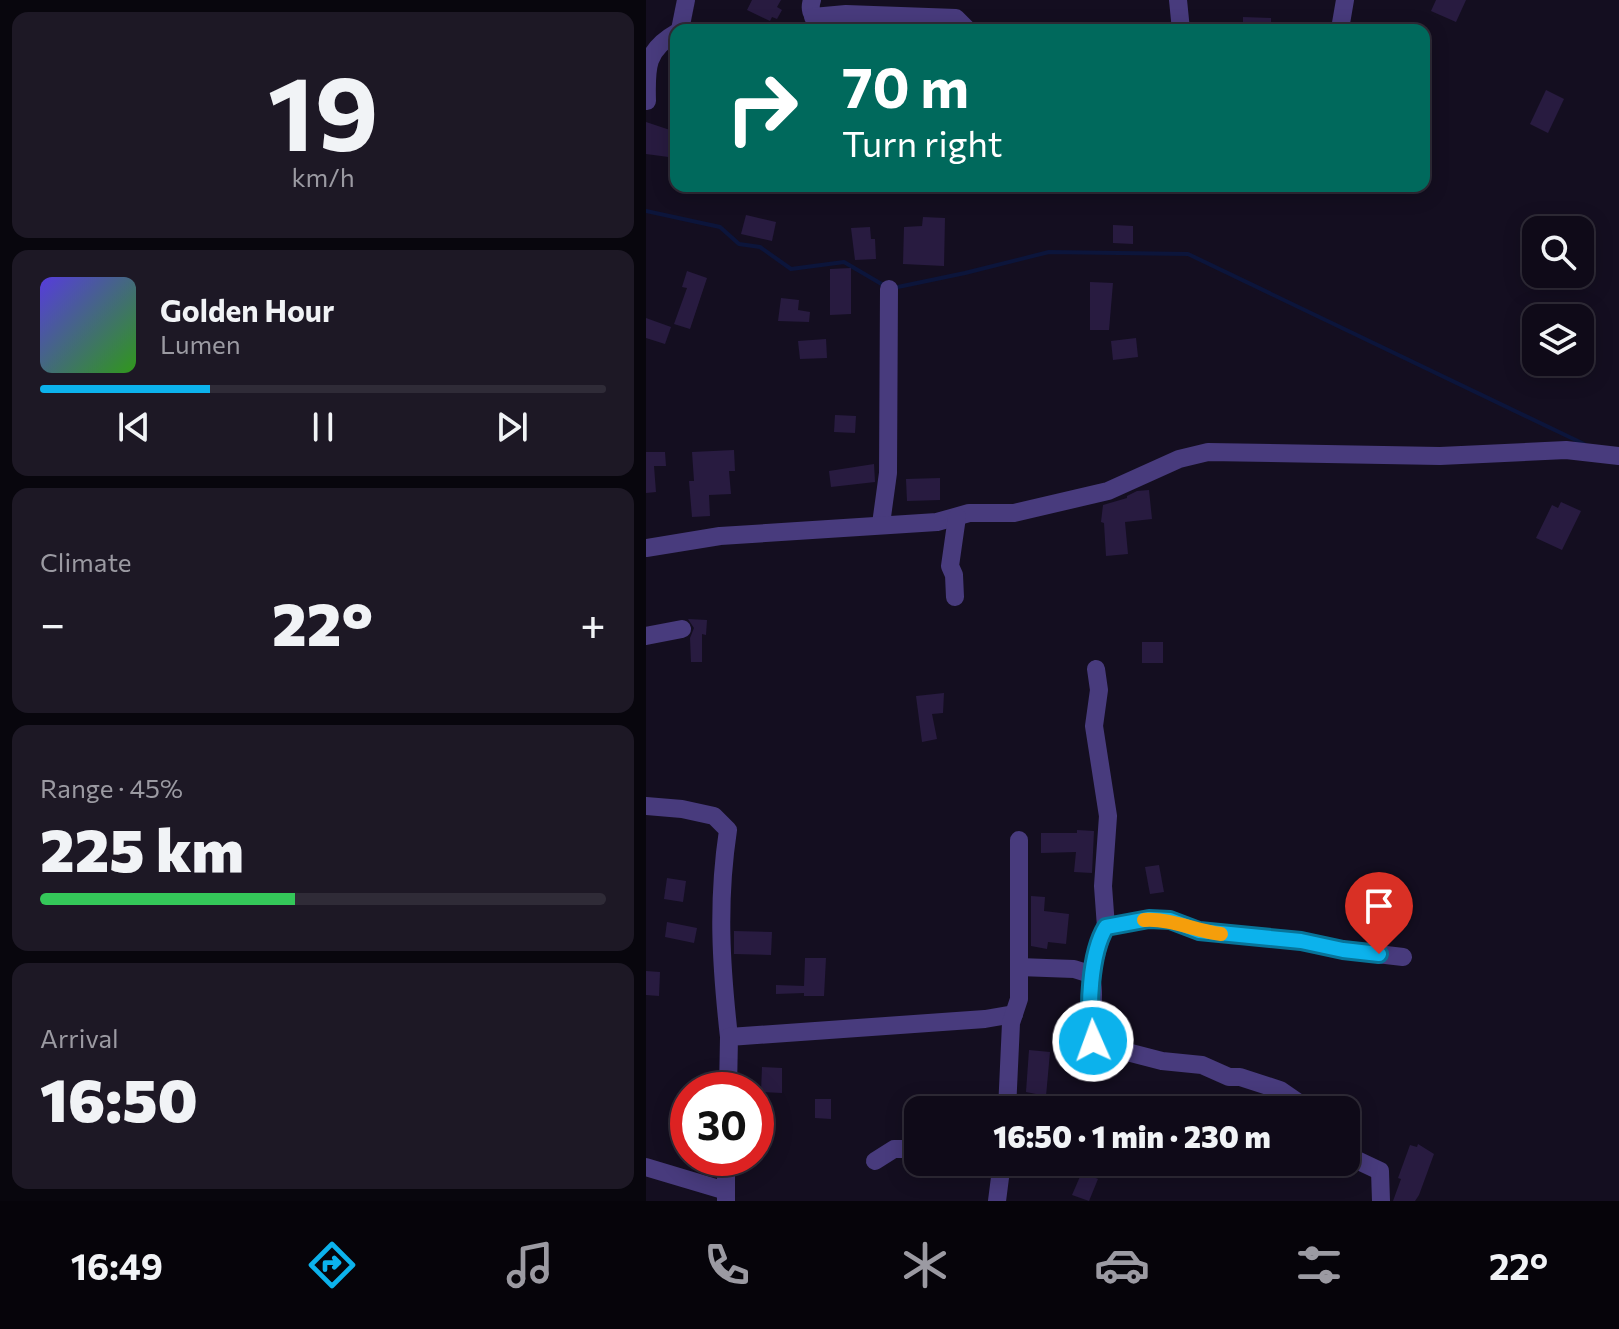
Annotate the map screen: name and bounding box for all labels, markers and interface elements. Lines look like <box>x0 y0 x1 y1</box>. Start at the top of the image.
text: 19 <box>267 45 379 172</box>
text: 70 m <box>842 51 969 120</box>
icon: right <box>710 56 814 160</box>
text: Turn right <box>842 120 1003 164</box>
text: km/h <box>291 161 355 192</box>
map controls <box>1522 216 1594 376</box>
button: search <box>1522 216 1594 288</box>
text: Golden Hour <box>160 291 334 328</box>
button: layers <box>1522 304 1594 376</box>
text: Lumen <box>160 328 241 359</box>
icon: previous <box>112 405 156 449</box>
icon: pause <box>301 405 345 449</box>
icon: next <box>490 405 534 449</box>
text: Climate <box>40 546 132 577</box>
text: 22° <box>272 585 373 658</box>
text: − <box>40 595 65 649</box>
text: + <box>580 595 606 649</box>
text: Range · 45% <box>40 772 183 803</box>
text: 225 km <box>40 811 244 884</box>
pin <box>1345 872 1413 954</box>
icon: arrive <box>1357 884 1401 928</box>
position arrow <box>1051 999 1135 1083</box>
text: Arrival <box>40 1022 119 1053</box>
text: 16:50 <box>40 1061 198 1134</box>
speed limit sign: 30 <box>670 1072 774 1176</box>
text: 16:50 · 1 min · 230 m <box>993 1117 1271 1154</box>
icon: directions <box>304 1237 360 1293</box>
icon: music <box>502 1237 558 1293</box>
icon: phone <box>699 1237 755 1293</box>
icon: climate <box>897 1237 953 1293</box>
icon: car <box>1094 1237 1150 1293</box>
icon: filters <box>1291 1237 1347 1293</box>
text: 16:49 <box>71 1243 163 1287</box>
text: 22° <box>1489 1243 1548 1287</box>

